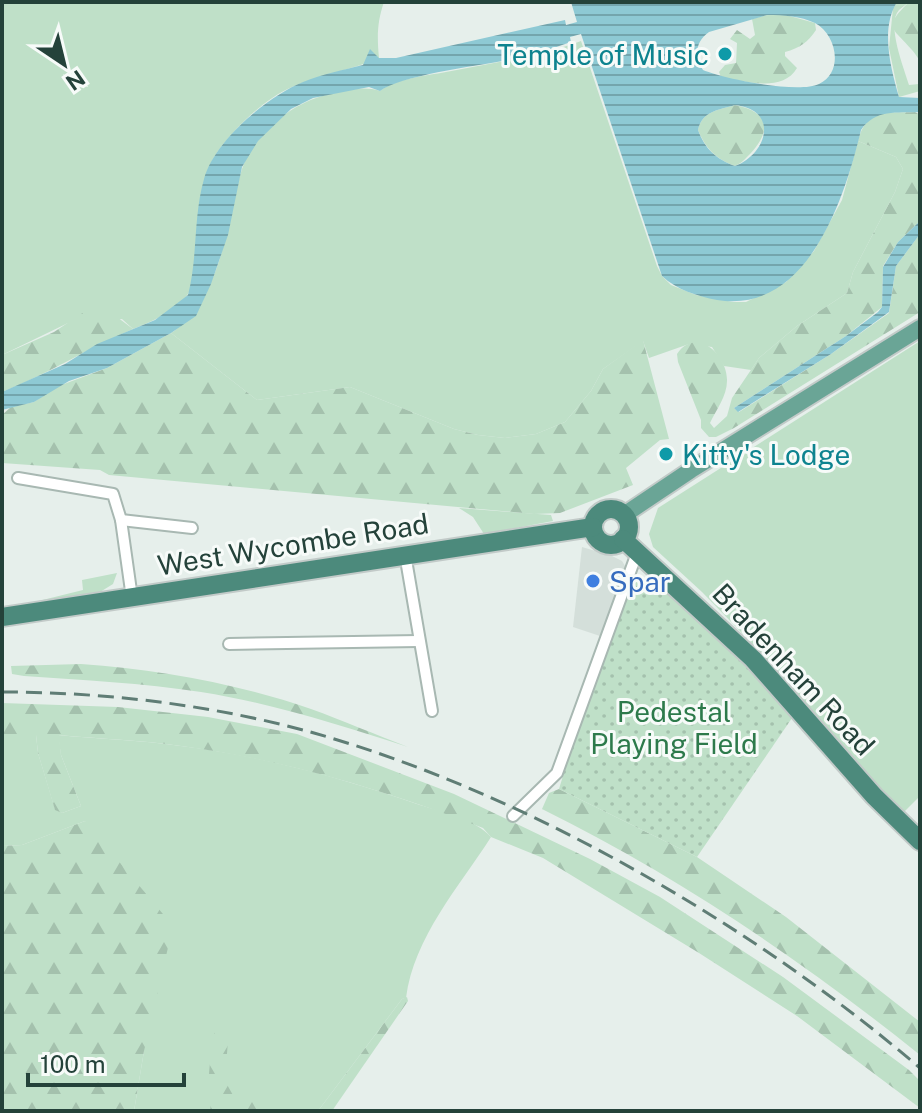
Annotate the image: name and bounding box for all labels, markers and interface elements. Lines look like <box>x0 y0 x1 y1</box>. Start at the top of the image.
north arrow <box>24 24 104 104</box>
place label: Temple of Music <box>497 38 709 71</box>
marker: Temple of Music <box>716 45 734 63</box>
text: N <box>61 65 90 96</box>
place label: Kitty's Lodge <box>682 438 850 471</box>
marker: Kitty's Lodge <box>657 445 675 463</box>
street label: West Wycombe Road <box>155 506 431 582</box>
place label: Spar <box>609 565 671 598</box>
marker: Spar <box>584 572 602 590</box>
street label: Bradenham Road <box>706 576 882 762</box>
park label: Pedestal Playing Field <box>590 695 758 760</box>
scale bar <box>28 1037 184 1087</box>
text: 100 m <box>40 1050 106 1078</box>

